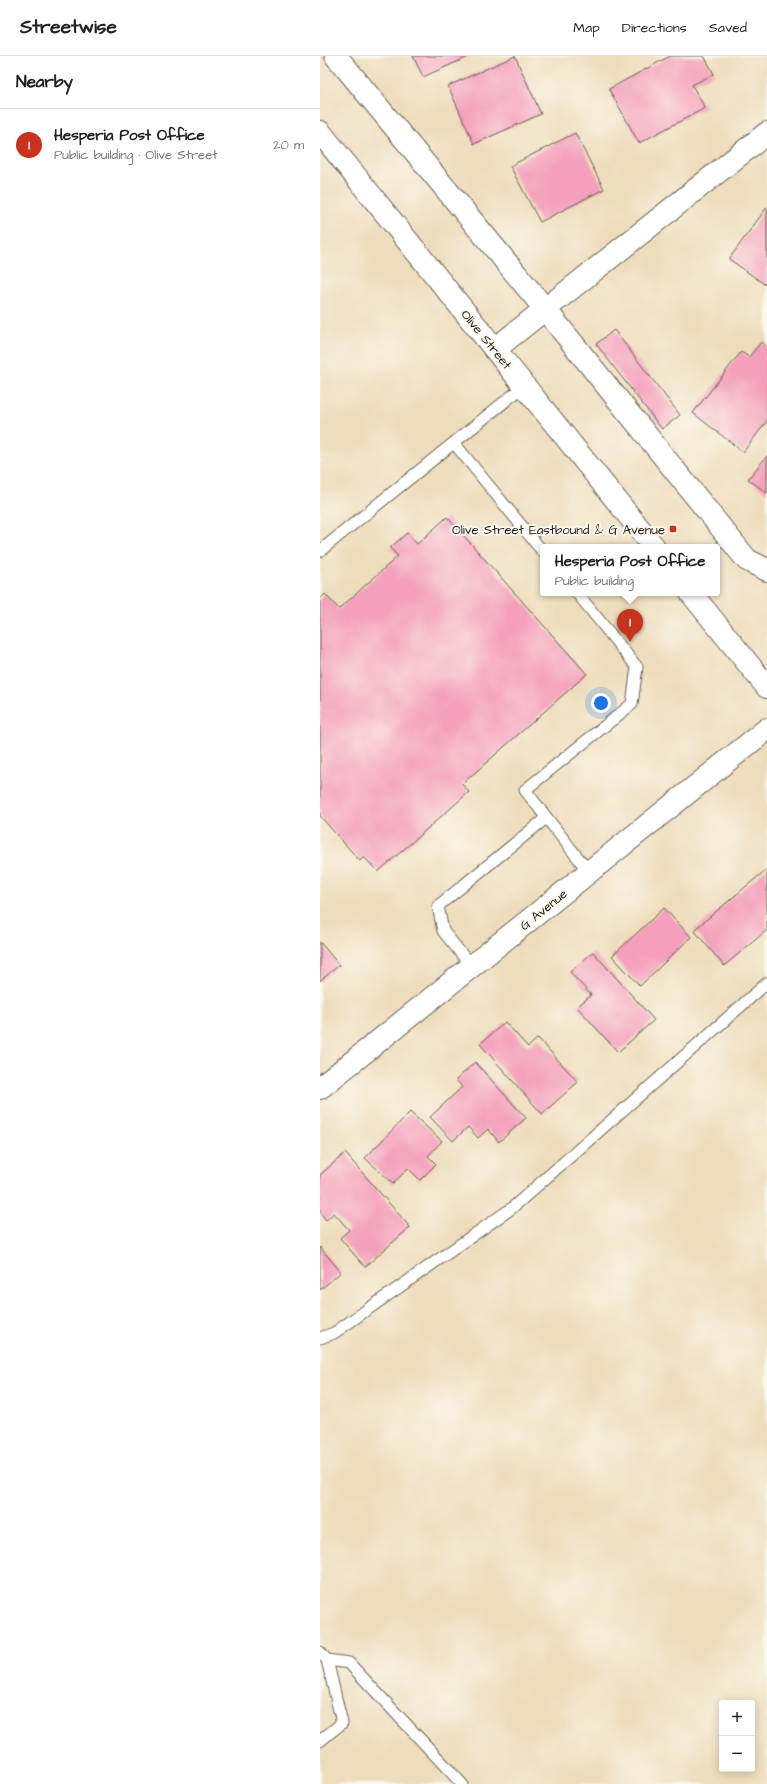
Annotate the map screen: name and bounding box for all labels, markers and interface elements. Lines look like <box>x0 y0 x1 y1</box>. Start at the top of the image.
text: Streetwise <box>20 14 117 41</box>
text: Map <box>573 18 600 38</box>
text: Directions <box>622 18 687 38</box>
text: Saved <box>709 18 747 38</box>
text: Nearby <box>16 70 73 94</box>
text: Hesperia Post Office <box>54 125 205 146</box>
text: 1 <box>28 136 30 154</box>
text: 20 m <box>273 136 304 154</box>
text: Public building · Olive Street <box>54 146 217 164</box>
street label: Olive Street <box>457 306 516 374</box>
place label: Olive Street Eastbound & G Avenue <box>452 521 665 539</box>
marker: Olive Street Eastbound & G Avenue <box>668 524 678 534</box>
popup <box>540 544 720 596</box>
text: Hesperia Post Office <box>555 551 705 572</box>
text: Public building <box>555 572 634 590</box>
pin: 1 <box>617 609 643 642</box>
your location <box>591 693 611 713</box>
street label: G Avenue <box>516 885 571 935</box>
map controls <box>719 1700 755 1772</box>
button: + <box>719 1700 755 1736</box>
button: − <box>719 1736 755 1772</box>

